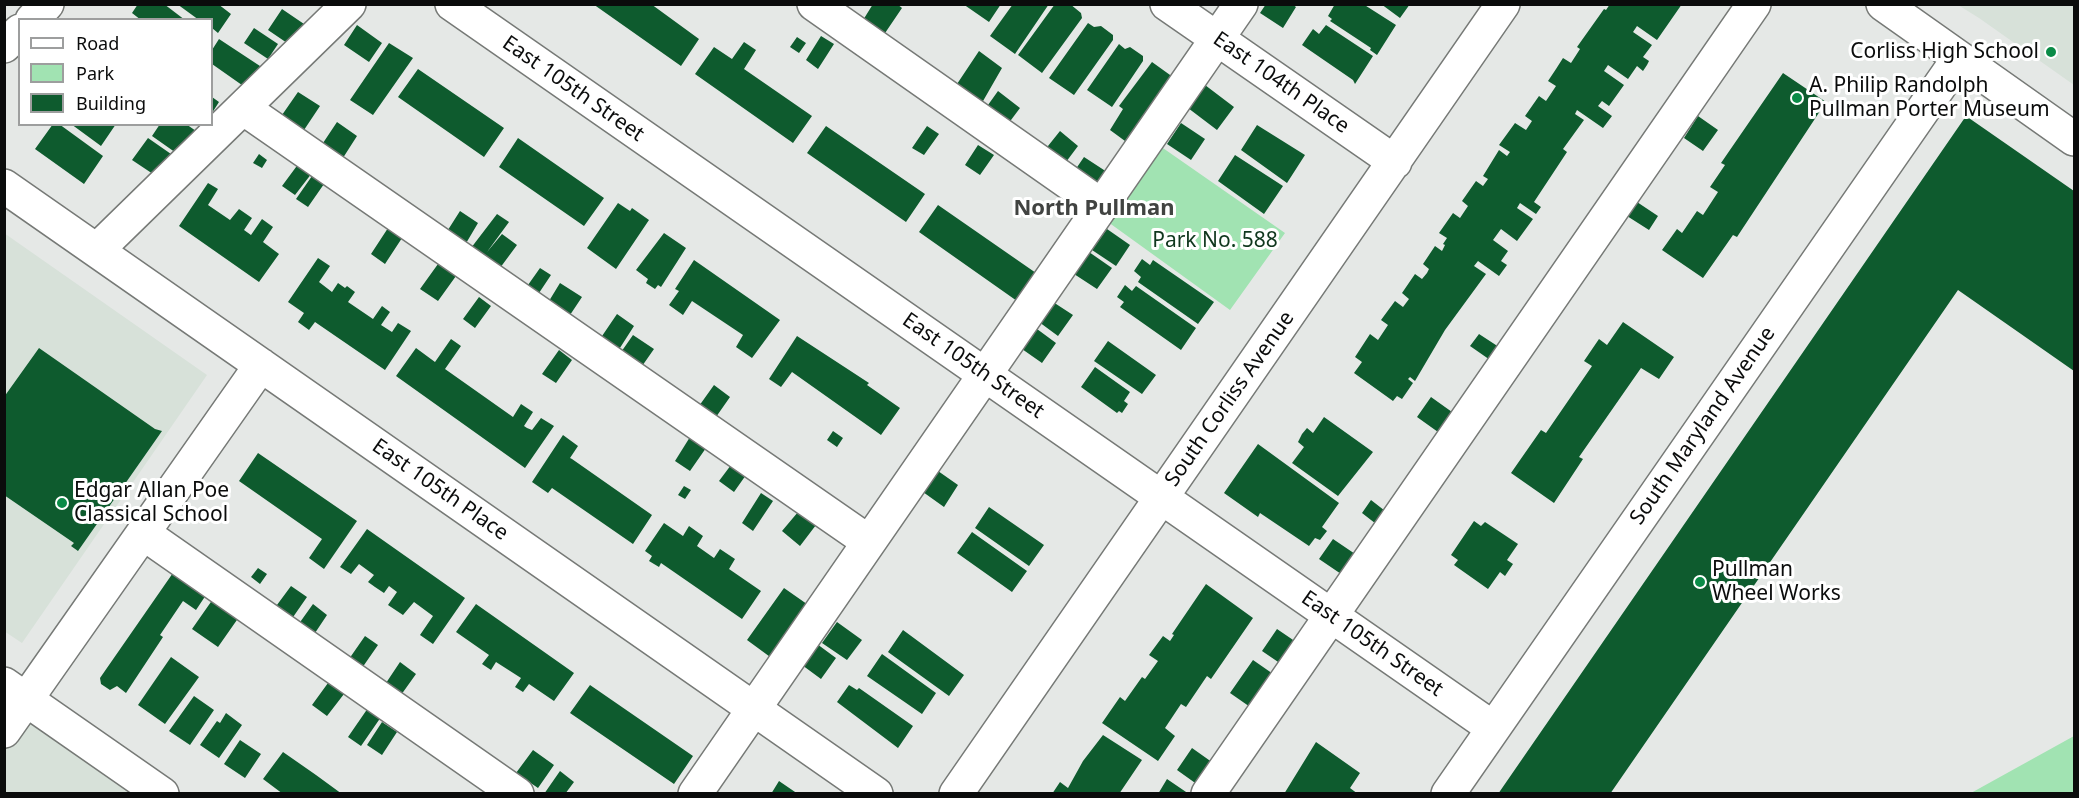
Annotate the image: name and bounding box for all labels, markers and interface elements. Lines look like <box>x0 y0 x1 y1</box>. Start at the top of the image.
legend <box>18 18 213 126</box>
street label: East 104th Place <box>1208 27 1354 139</box>
text: Road <box>76 31 119 55</box>
street label: East 105th Street <box>497 31 649 147</box>
place label: Corliss High School <box>1850 39 2039 65</box>
marker: Corliss High School <box>2044 45 2058 59</box>
text: Park <box>76 61 114 85</box>
place label: A. Philip Randolph Pullman Porter Museum <box>1809 73 2050 123</box>
text: Building <box>76 91 146 115</box>
marker: A. Philip Randolph Pullman Porter Museum <box>1790 91 1804 105</box>
district label: North Pullman <box>1013 196 1175 222</box>
park label: Park No. 588 <box>1152 228 1278 254</box>
street label: South Corliss Avenue <box>1160 307 1300 491</box>
street label: East 105th Street <box>897 308 1049 424</box>
street label: South Maryland Avenue <box>1625 322 1781 530</box>
street label: East 105th Place <box>367 434 513 546</box>
place label: Edgar Allan Poe Classical School <box>74 478 229 528</box>
marker: Edgar Allan Poe Classical School <box>55 496 69 510</box>
place label: Pullman Wheel Works <box>1712 557 1841 607</box>
marker: Pullman Wheel Works <box>1693 575 1707 589</box>
street label: East 105th Street <box>1296 586 1448 702</box>

